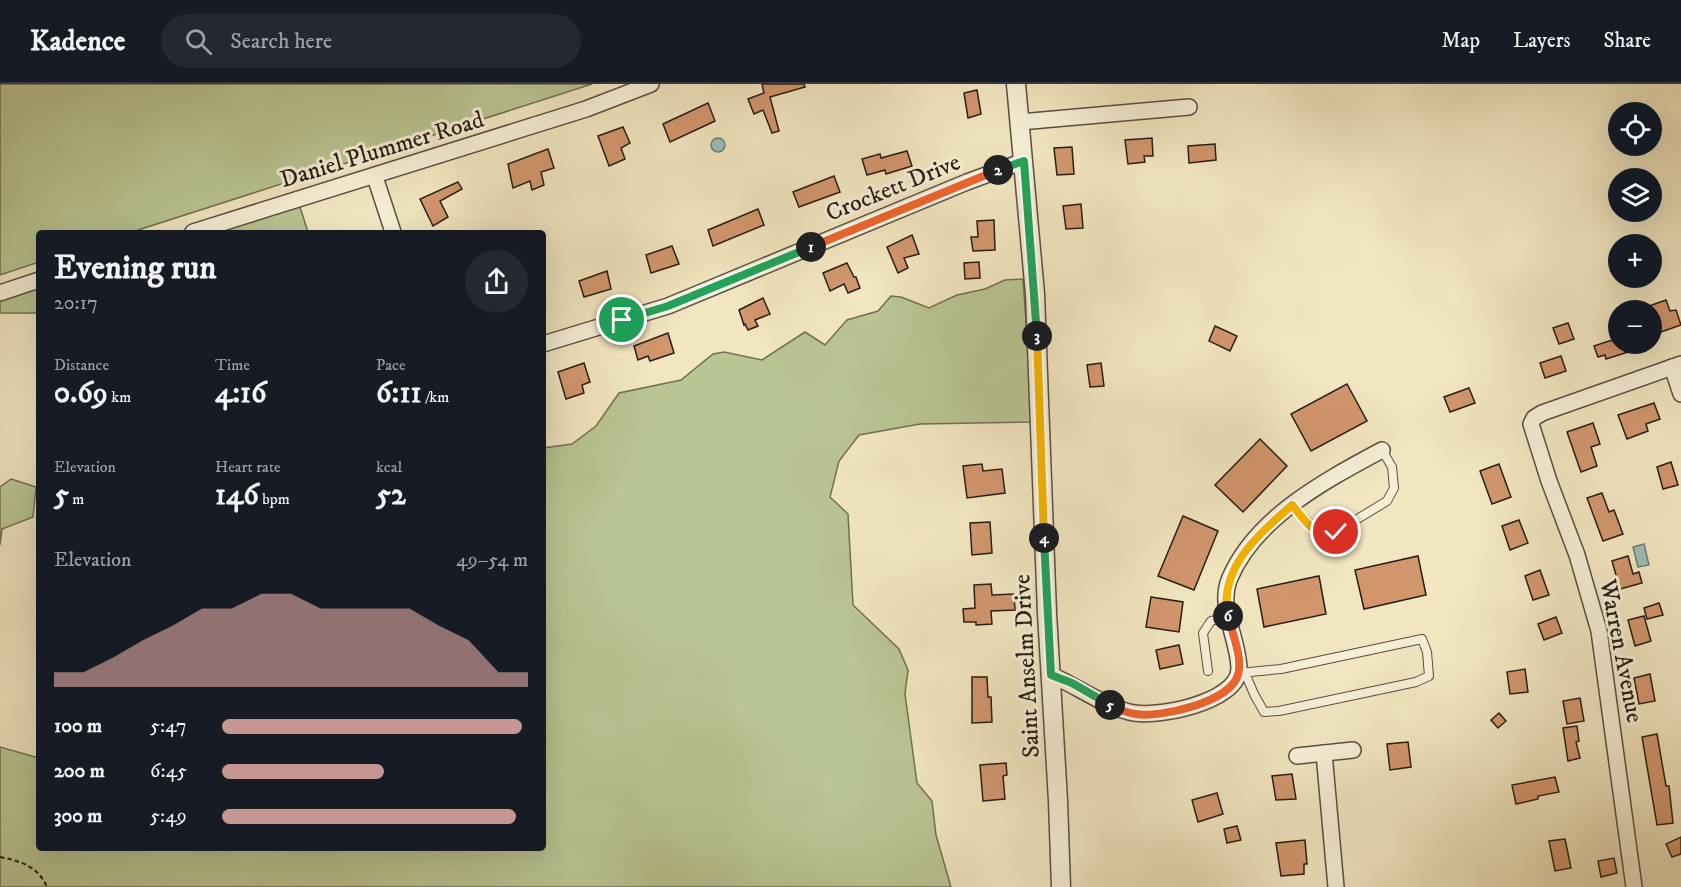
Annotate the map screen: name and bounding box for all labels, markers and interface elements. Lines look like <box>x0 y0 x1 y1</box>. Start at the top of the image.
search box <box>161 14 581 68</box>
text: Kadence <box>30 24 125 59</box>
icon: search <box>182 25 215 58</box>
text: Search here <box>230 28 332 55</box>
text: Map <box>1441 28 1480 54</box>
text: Layers <box>1513 28 1571 54</box>
text: Share <box>1604 28 1651 54</box>
map controls <box>1608 102 1662 354</box>
button: locate <box>1608 102 1662 156</box>
street label: Daniel Plummer Road <box>277 105 487 195</box>
street label: Crockett Drive <box>821 147 965 229</box>
pin: 2 <box>983 155 1013 185</box>
text: 2 <box>994 160 1002 180</box>
button: layers <box>1608 168 1662 222</box>
pin: 1 <box>796 232 826 262</box>
button: + <box>1608 234 1662 288</box>
text: 1 <box>808 237 814 257</box>
text: Evening run <box>54 248 216 289</box>
button: share <box>465 250 528 313</box>
text: 20:17 <box>54 291 98 316</box>
pin <box>596 294 647 345</box>
button: − <box>1608 300 1662 354</box>
icon: arrive <box>605 303 638 336</box>
pin: 3 <box>1022 321 1052 351</box>
text: 3 <box>1034 326 1040 346</box>
text: Distance <box>54 355 109 375</box>
text: Time <box>215 355 250 375</box>
text: Pace <box>376 355 406 375</box>
text: 0.69 <box>54 375 108 412</box>
text: 4:16 <box>215 375 267 412</box>
text: 6:11 <box>376 375 421 412</box>
text: km <box>108 387 131 407</box>
text: /km <box>421 387 449 407</box>
text: Elevation <box>54 457 116 477</box>
text: Heart rate <box>215 457 281 477</box>
text: kcal <box>376 457 402 477</box>
text: 5 <box>54 477 69 514</box>
text: 146 <box>215 477 259 514</box>
text: 52 <box>376 477 406 514</box>
text: m <box>69 489 84 509</box>
text: bpm <box>259 489 290 509</box>
pin <box>1310 506 1361 557</box>
icon: check <box>1319 515 1352 548</box>
pin: 4 <box>1029 523 1059 553</box>
text: 4 <box>1039 528 1049 548</box>
text: Elevation <box>54 548 131 573</box>
text: 49–54 m <box>456 548 528 573</box>
street label: Saint Anselm Drive <box>1007 573 1047 759</box>
street label: Warren Avenue <box>1592 576 1650 725</box>
pin: 6 <box>1213 601 1243 631</box>
text: 6 <box>1224 606 1232 626</box>
pin: 5 <box>1095 690 1125 720</box>
text: 5 <box>1106 695 1114 715</box>
text: 100 m <box>54 714 102 739</box>
text: 5:47 <box>150 714 187 739</box>
text: 200 m <box>54 759 105 784</box>
text: 6:45 <box>150 759 187 784</box>
text: 300 m <box>54 804 102 829</box>
text: 5:49 <box>150 804 187 829</box>

